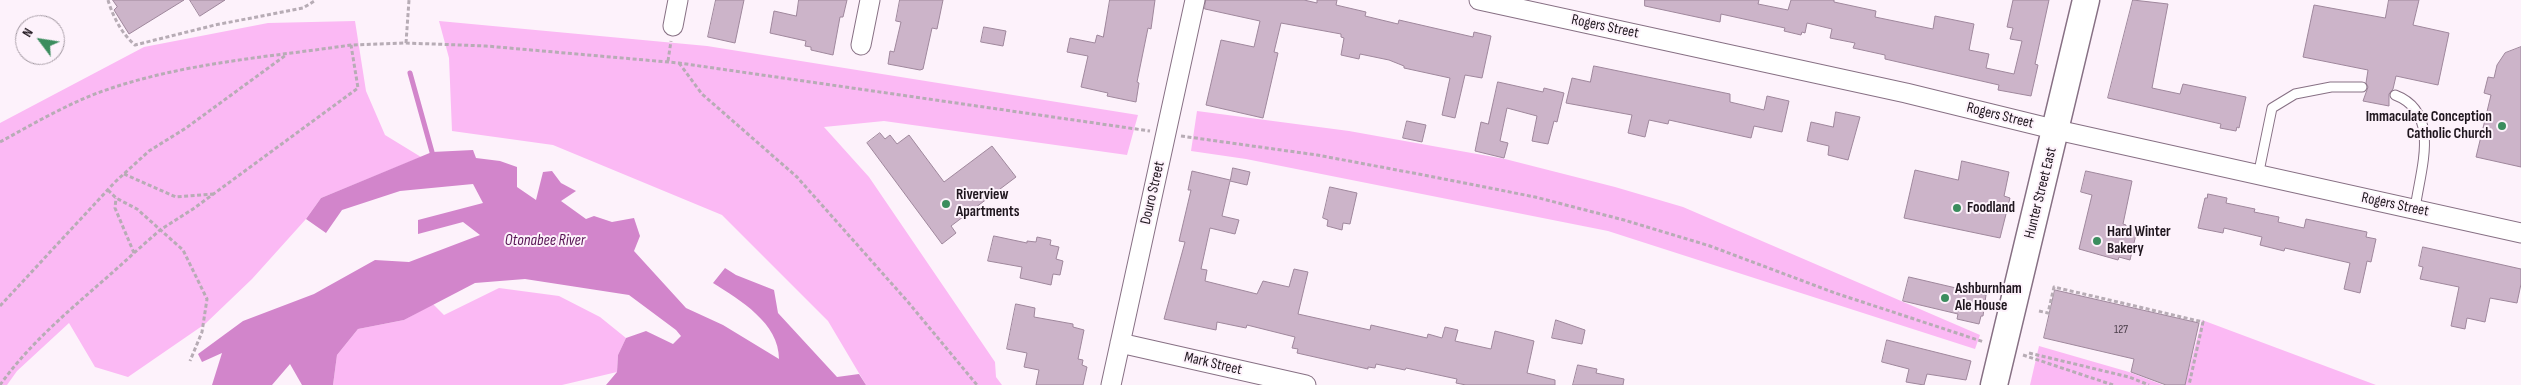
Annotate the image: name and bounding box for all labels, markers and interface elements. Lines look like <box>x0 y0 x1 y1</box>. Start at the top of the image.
street label: Rogers Street <box>1570 11 1640 43</box>
north arrow <box>15 15 65 65</box>
text: N <box>18 25 37 40</box>
street label: Rogers Street <box>1965 99 2035 133</box>
place label: Immaculate Conception Catholic Church <box>2366 108 2492 143</box>
marker: Immaculate Conception Catholic Church <box>2496 120 2508 132</box>
street label: Hunter Street East <box>2021 146 2061 240</box>
street label: Douro Street <box>1137 160 1169 226</box>
place label: Riverview Apartments <box>956 186 1020 221</box>
street label: Rogers Street <box>2360 189 2430 221</box>
marker: Riverview Apartments <box>940 198 952 210</box>
place label: Foodland <box>1967 199 2015 217</box>
marker: Foodland <box>1951 202 1963 214</box>
place label: Hard Winter Bakery <box>2107 223 2171 258</box>
water label: Otonabee River <box>505 231 585 251</box>
marker: Hard Winter Bakery <box>2091 235 2103 247</box>
place label: Ashburnham Ale House <box>1955 280 2022 315</box>
marker: Ashburnham Ale House <box>1939 292 1951 304</box>
house number: 127 <box>2114 323 2128 337</box>
street label: Mark Street <box>1182 349 1244 379</box>

